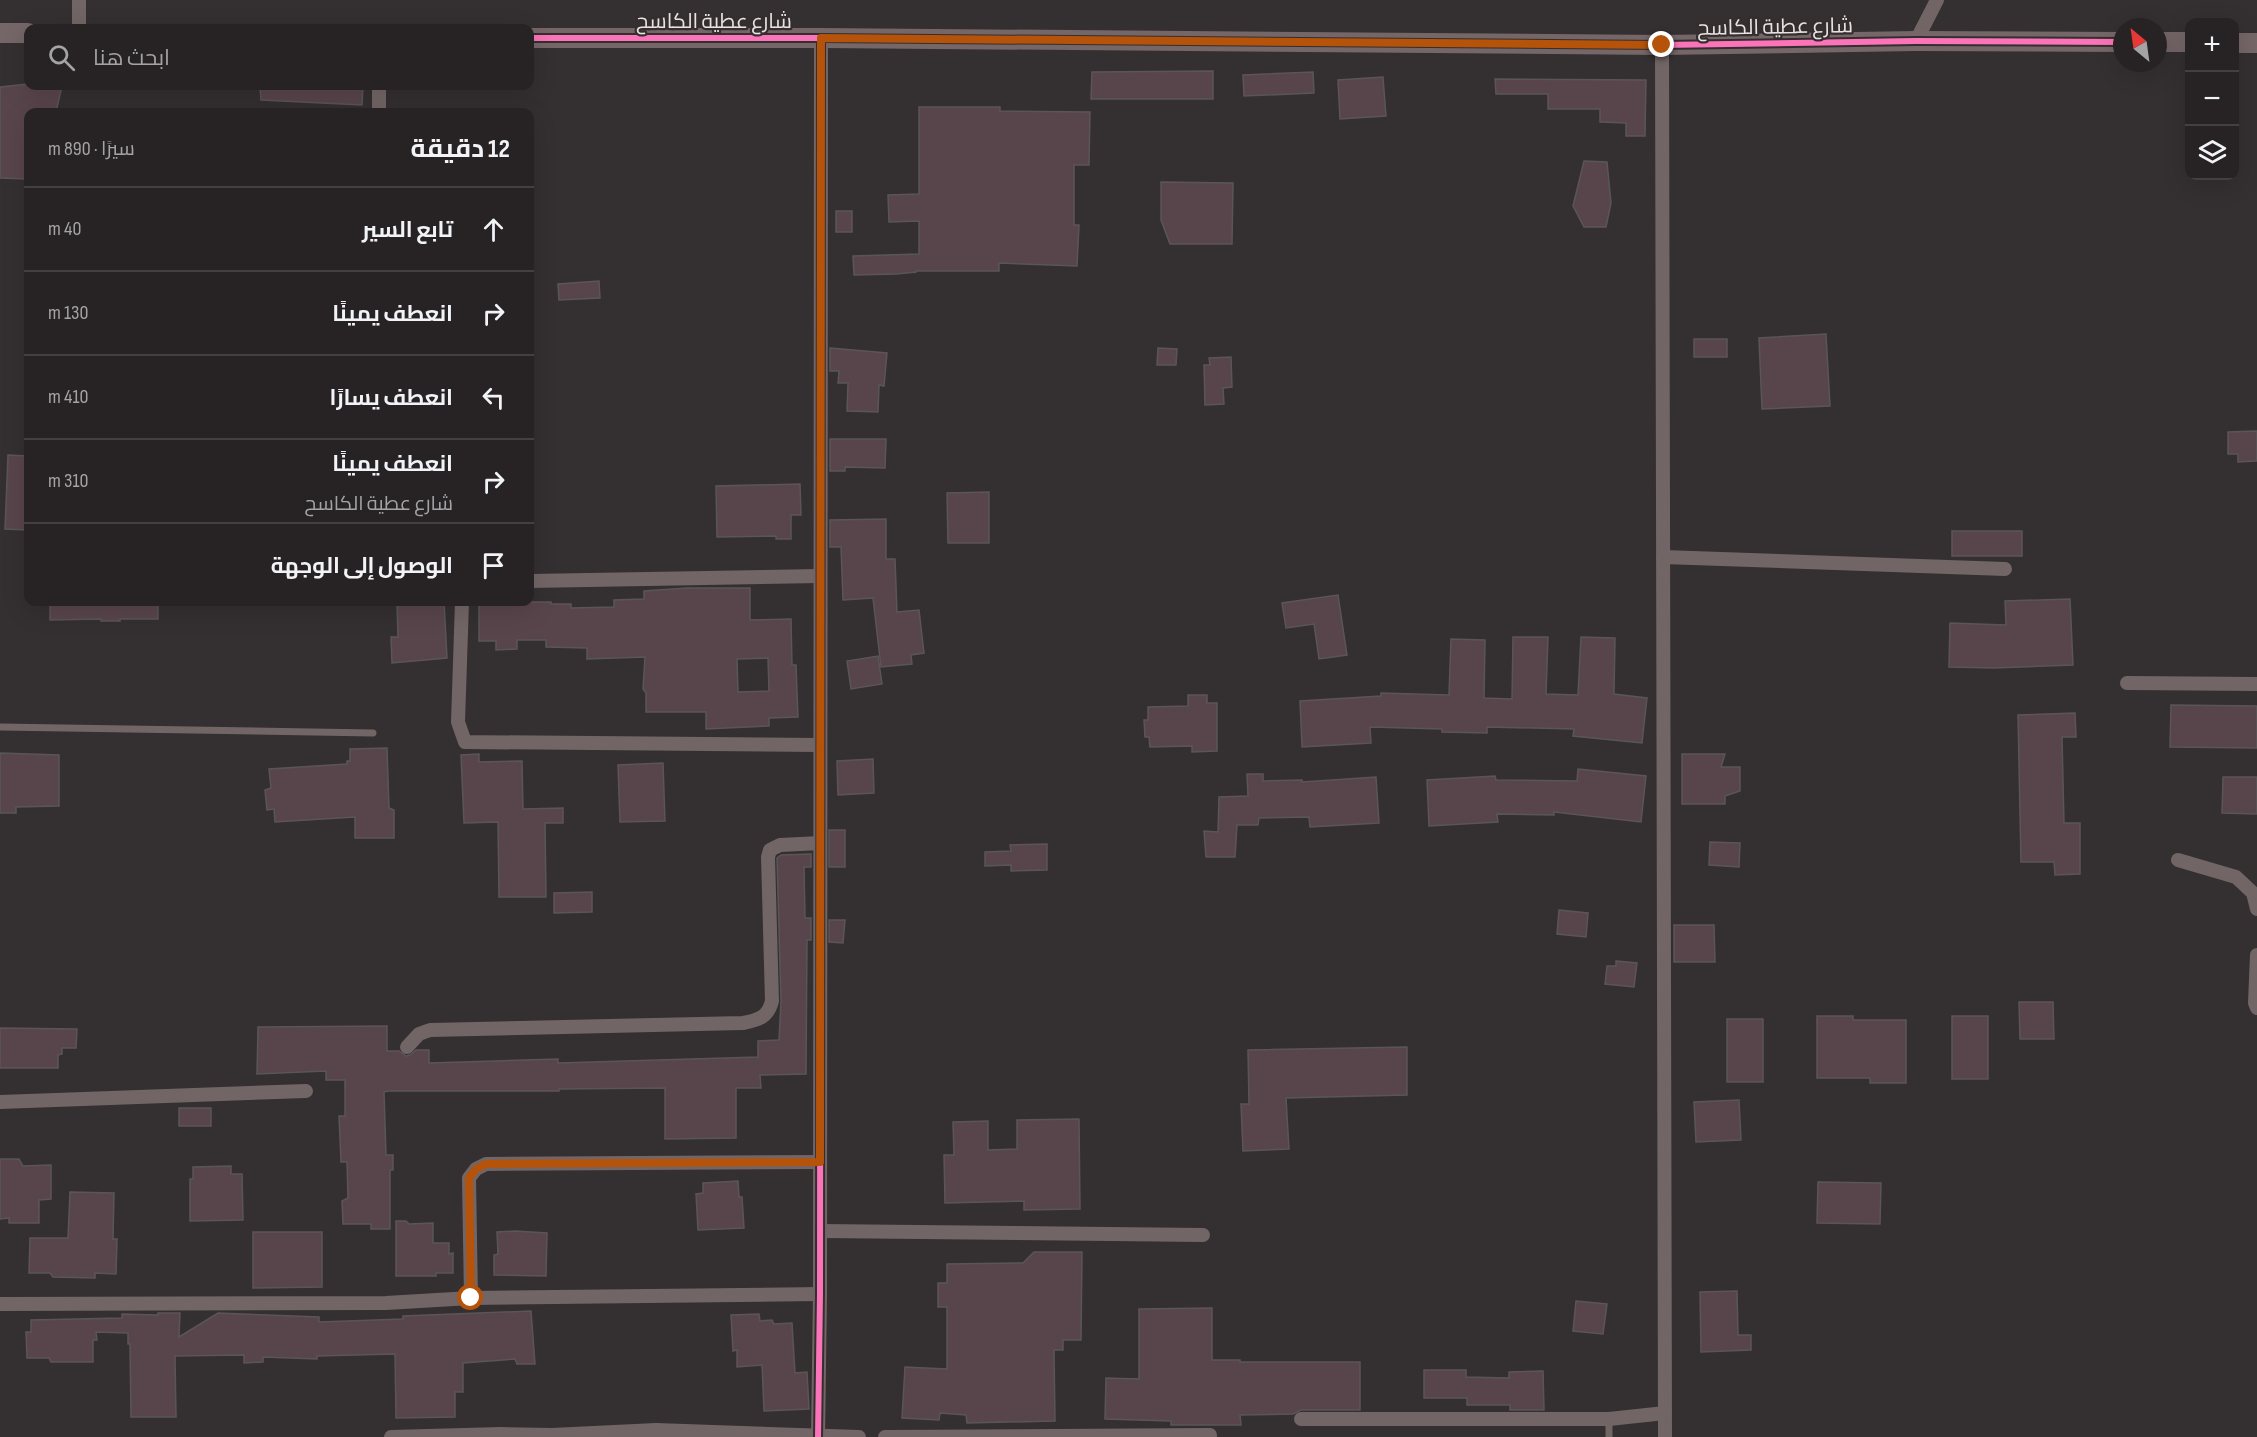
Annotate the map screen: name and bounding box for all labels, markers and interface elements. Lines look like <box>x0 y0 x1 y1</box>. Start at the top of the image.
street label: شارع عطية الكاسح <box>636 9 792 35</box>
street label: شارع عطية الكاسح <box>1697 13 1853 42</box>
north arrow <box>2113 18 2167 72</box>
map controls <box>2185 18 2239 180</box>
button: + <box>2185 18 2239 72</box>
search box <box>24 24 534 90</box>
route end <box>1648 31 1674 57</box>
icon: search <box>45 41 78 74</box>
text: ابحث هنا <box>93 45 170 72</box>
button: − <box>2185 72 2239 126</box>
button: layers <box>2185 126 2239 180</box>
text: 12 دقيقة <box>411 134 510 165</box>
text: سيرًا · 890 m <box>48 137 135 161</box>
icon: ahead <box>477 213 510 246</box>
text: 40 m <box>48 217 81 241</box>
text: تابع السير <box>362 217 453 244</box>
icon: right <box>477 297 510 330</box>
text: 130 m <box>48 301 88 325</box>
text: انعطف يمينًا <box>332 301 453 328</box>
icon: left <box>477 381 510 414</box>
text: 410 m <box>48 385 88 409</box>
text: انعطف يسارًا <box>330 385 453 412</box>
text: انعطف يمينًا <box>332 451 453 478</box>
icon: right <box>477 465 510 498</box>
text: 310 m <box>48 469 88 493</box>
text: شارع عطية الكاسح <box>305 492 453 516</box>
icon: arrive <box>477 549 510 582</box>
text: الوصول إلى الوجهة <box>271 553 453 580</box>
route start <box>457 1284 483 1310</box>

